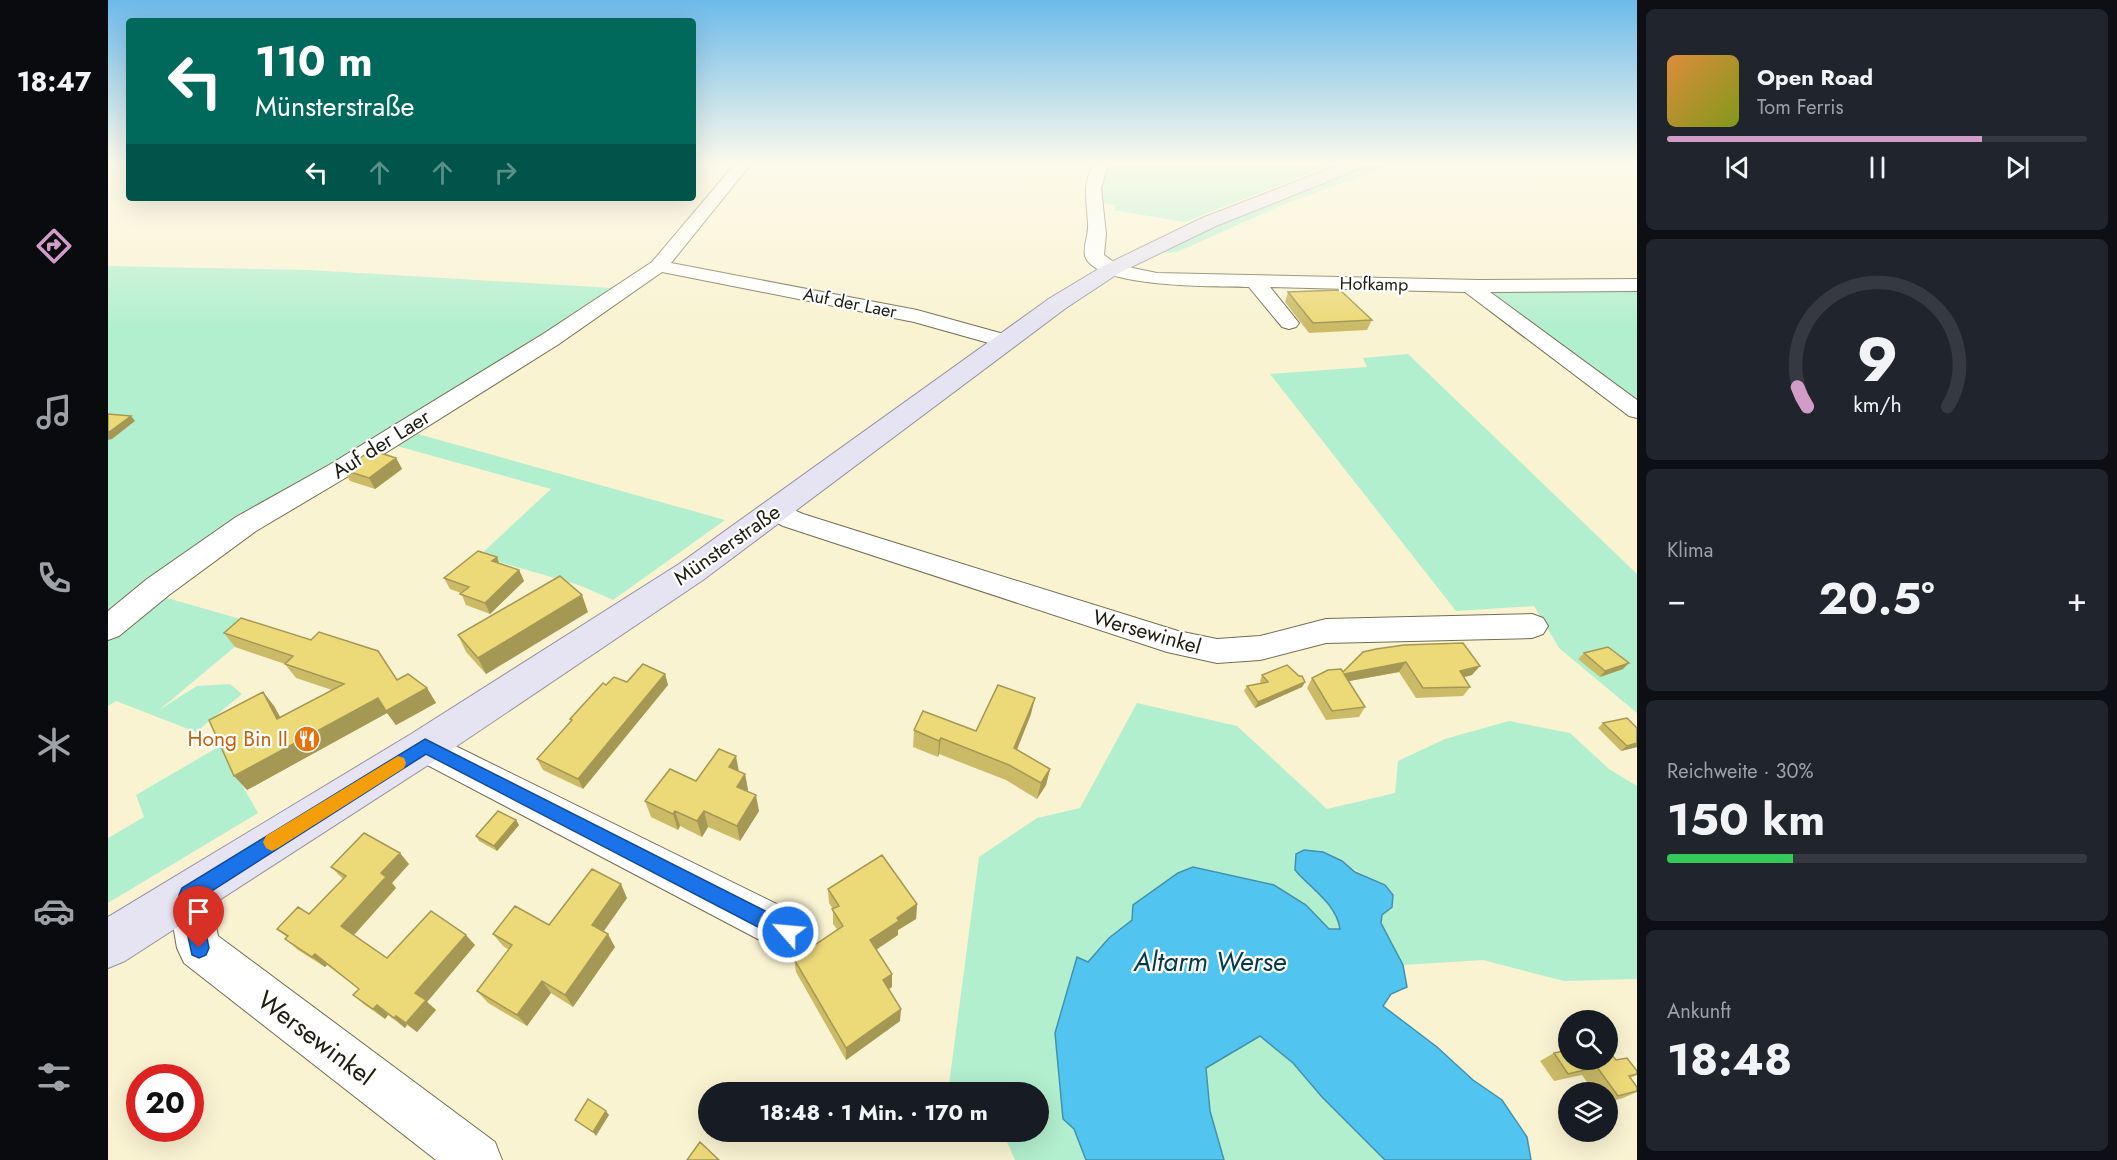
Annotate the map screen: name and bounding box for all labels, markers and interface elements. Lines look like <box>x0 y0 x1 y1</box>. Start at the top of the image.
text: 110 m <box>255 31 373 92</box>
icon: left <box>156 42 234 120</box>
text: Open Road <box>1757 61 1873 93</box>
text: 18:47 <box>17 62 91 101</box>
text: Münsterstraße <box>255 87 415 126</box>
text: Tom Ferris <box>1757 93 1844 122</box>
icon: previous <box>1721 151 1754 184</box>
icon: pause <box>1861 151 1894 184</box>
icon: next <box>2001 151 2034 184</box>
icon: left <box>300 156 333 189</box>
icon: ahead <box>363 156 396 189</box>
icon: ahead <box>426 156 459 189</box>
icon: right <box>489 156 522 189</box>
icon: directions <box>33 225 75 267</box>
street label: Hofkamp <box>1339 270 1409 298</box>
street label: Auf der Laer <box>801 281 900 325</box>
text: 9 <box>1856 314 1898 404</box>
text: km/h <box>1853 389 1901 420</box>
icon: music <box>33 391 75 433</box>
street label: Auf der Laer <box>326 402 437 486</box>
street label: Münsterstraße <box>668 497 787 593</box>
text: Klima <box>1667 536 1713 565</box>
icon: phone <box>33 557 75 599</box>
text: 20.5° <box>1818 566 1935 631</box>
text: − <box>1667 576 1686 623</box>
text: + <box>2067 576 2087 623</box>
street label: Wersewinkel <box>1089 602 1205 662</box>
icon: climate <box>33 724 75 766</box>
place label: Hong Bin II <box>187 724 288 754</box>
restaurant icon: Hong Bin II <box>292 724 322 754</box>
text: Reichweite · 30% <box>1667 757 1814 786</box>
text: 150 km <box>1667 787 1825 852</box>
pin <box>173 886 224 948</box>
icon: car <box>33 890 75 932</box>
icon: arrive <box>182 895 215 928</box>
position arrow <box>756 900 820 964</box>
water label: Altarm Werse <box>1133 942 1287 981</box>
street label: Wersewinkel <box>249 981 383 1095</box>
text: Ankunft <box>1667 997 1731 1026</box>
map controls <box>1558 1010 1618 1142</box>
button: search <box>1558 1010 1618 1070</box>
text: 18:48 <box>1667 1027 1792 1092</box>
icon: filters <box>33 1056 75 1098</box>
speed limit sign: 20 <box>126 1064 204 1142</box>
button: layers <box>1558 1082 1618 1142</box>
text: 18:48 · 1 Min. · 170 m <box>759 1096 988 1128</box>

